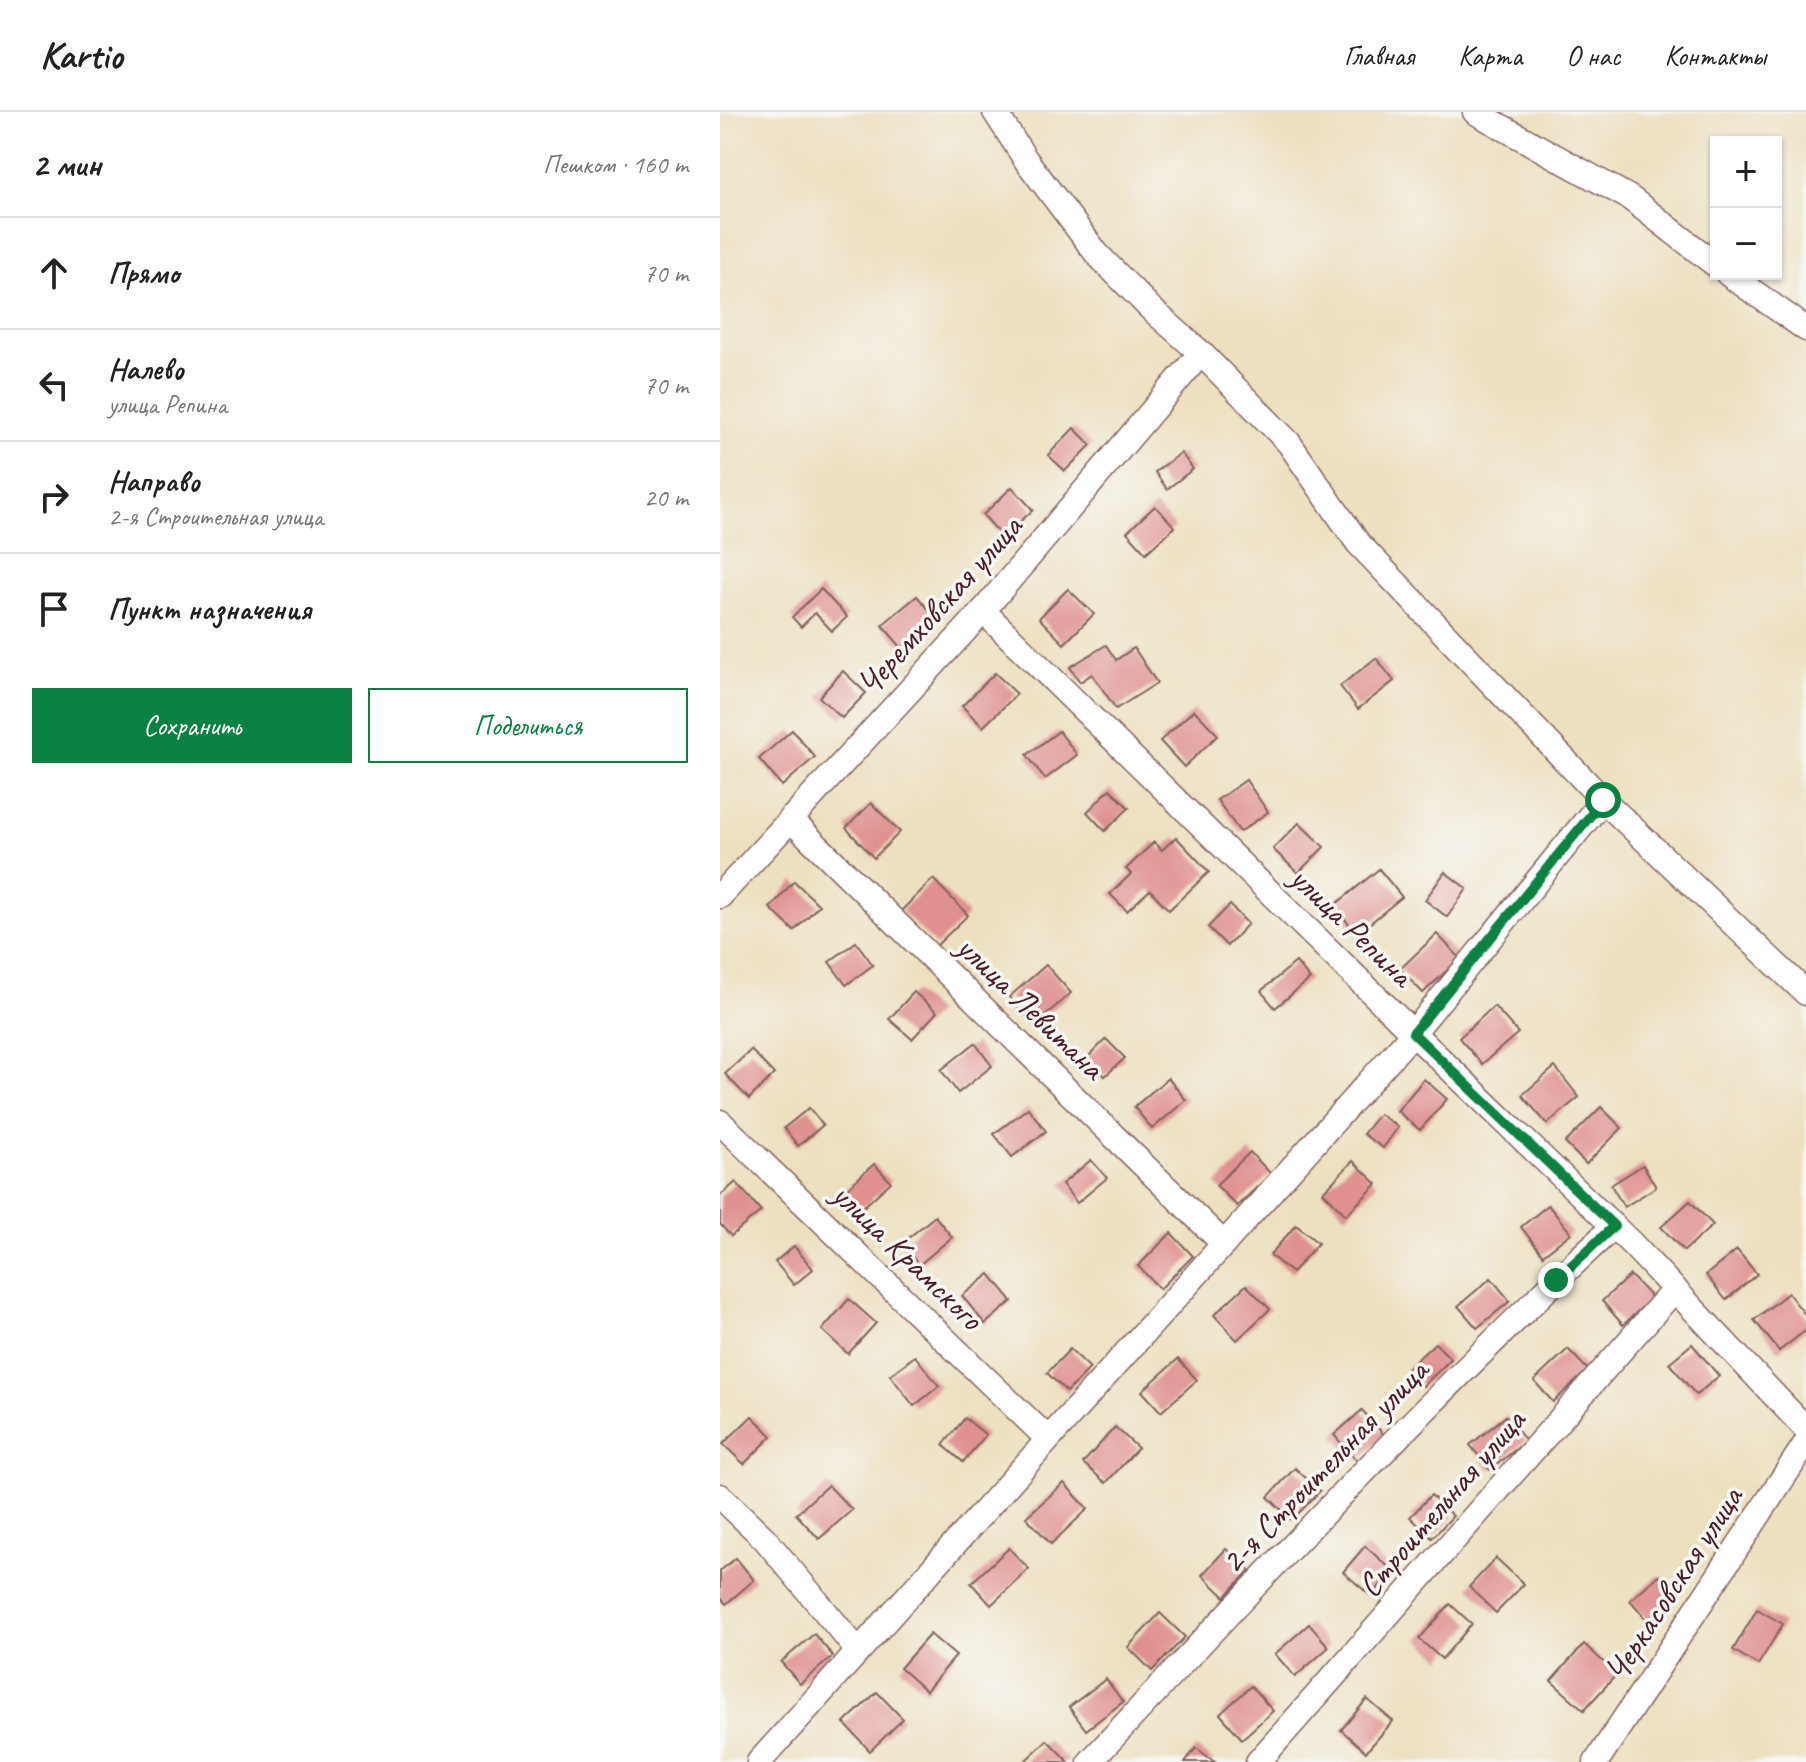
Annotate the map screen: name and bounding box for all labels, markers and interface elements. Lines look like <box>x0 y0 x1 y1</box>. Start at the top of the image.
text: Kartio <box>40 32 122 79</box>
text: Главная <box>1344 38 1414 73</box>
text: Карта <box>1458 38 1522 73</box>
text: О нас <box>1566 38 1620 73</box>
text: Контакты <box>1664 38 1766 73</box>
map controls <box>1710 136 1782 280</box>
button: + <box>1710 136 1782 208</box>
text: 2 мин <box>32 143 101 186</box>
text: Пешком · 160 m <box>543 148 688 181</box>
button: − <box>1710 208 1782 280</box>
icon: ahead <box>32 251 76 295</box>
text: Прямо <box>108 254 179 292</box>
text: 70 m <box>644 257 688 290</box>
text: Налево <box>108 350 184 388</box>
icon: left <box>32 363 76 407</box>
text: 70 m <box>644 369 688 402</box>
text: улица Репина <box>108 388 227 421</box>
text: Направо <box>108 462 200 500</box>
icon: right <box>32 475 76 519</box>
text: 20 m <box>644 481 688 514</box>
text: 2-я Строительная улица <box>108 500 323 533</box>
street label: Черемховская улица <box>847 504 1033 704</box>
icon: arrive <box>32 587 76 631</box>
text: Пункт назначения <box>108 590 311 628</box>
button: Сохранить <box>32 688 352 763</box>
button: Поделиться <box>368 688 688 763</box>
route start <box>1585 782 1621 818</box>
street label: улица Репина <box>1280 855 1425 998</box>
street label: улица Левитана <box>946 924 1116 1090</box>
street label: улица Крамского <box>822 1172 994 1340</box>
route end <box>1538 1262 1574 1298</box>
street label: 2-я Строительная улица <box>1211 1348 1439 1582</box>
street label: Строительная улица <box>1348 1398 1536 1606</box>
street label: Черкасовская улица <box>1594 1477 1753 1689</box>

